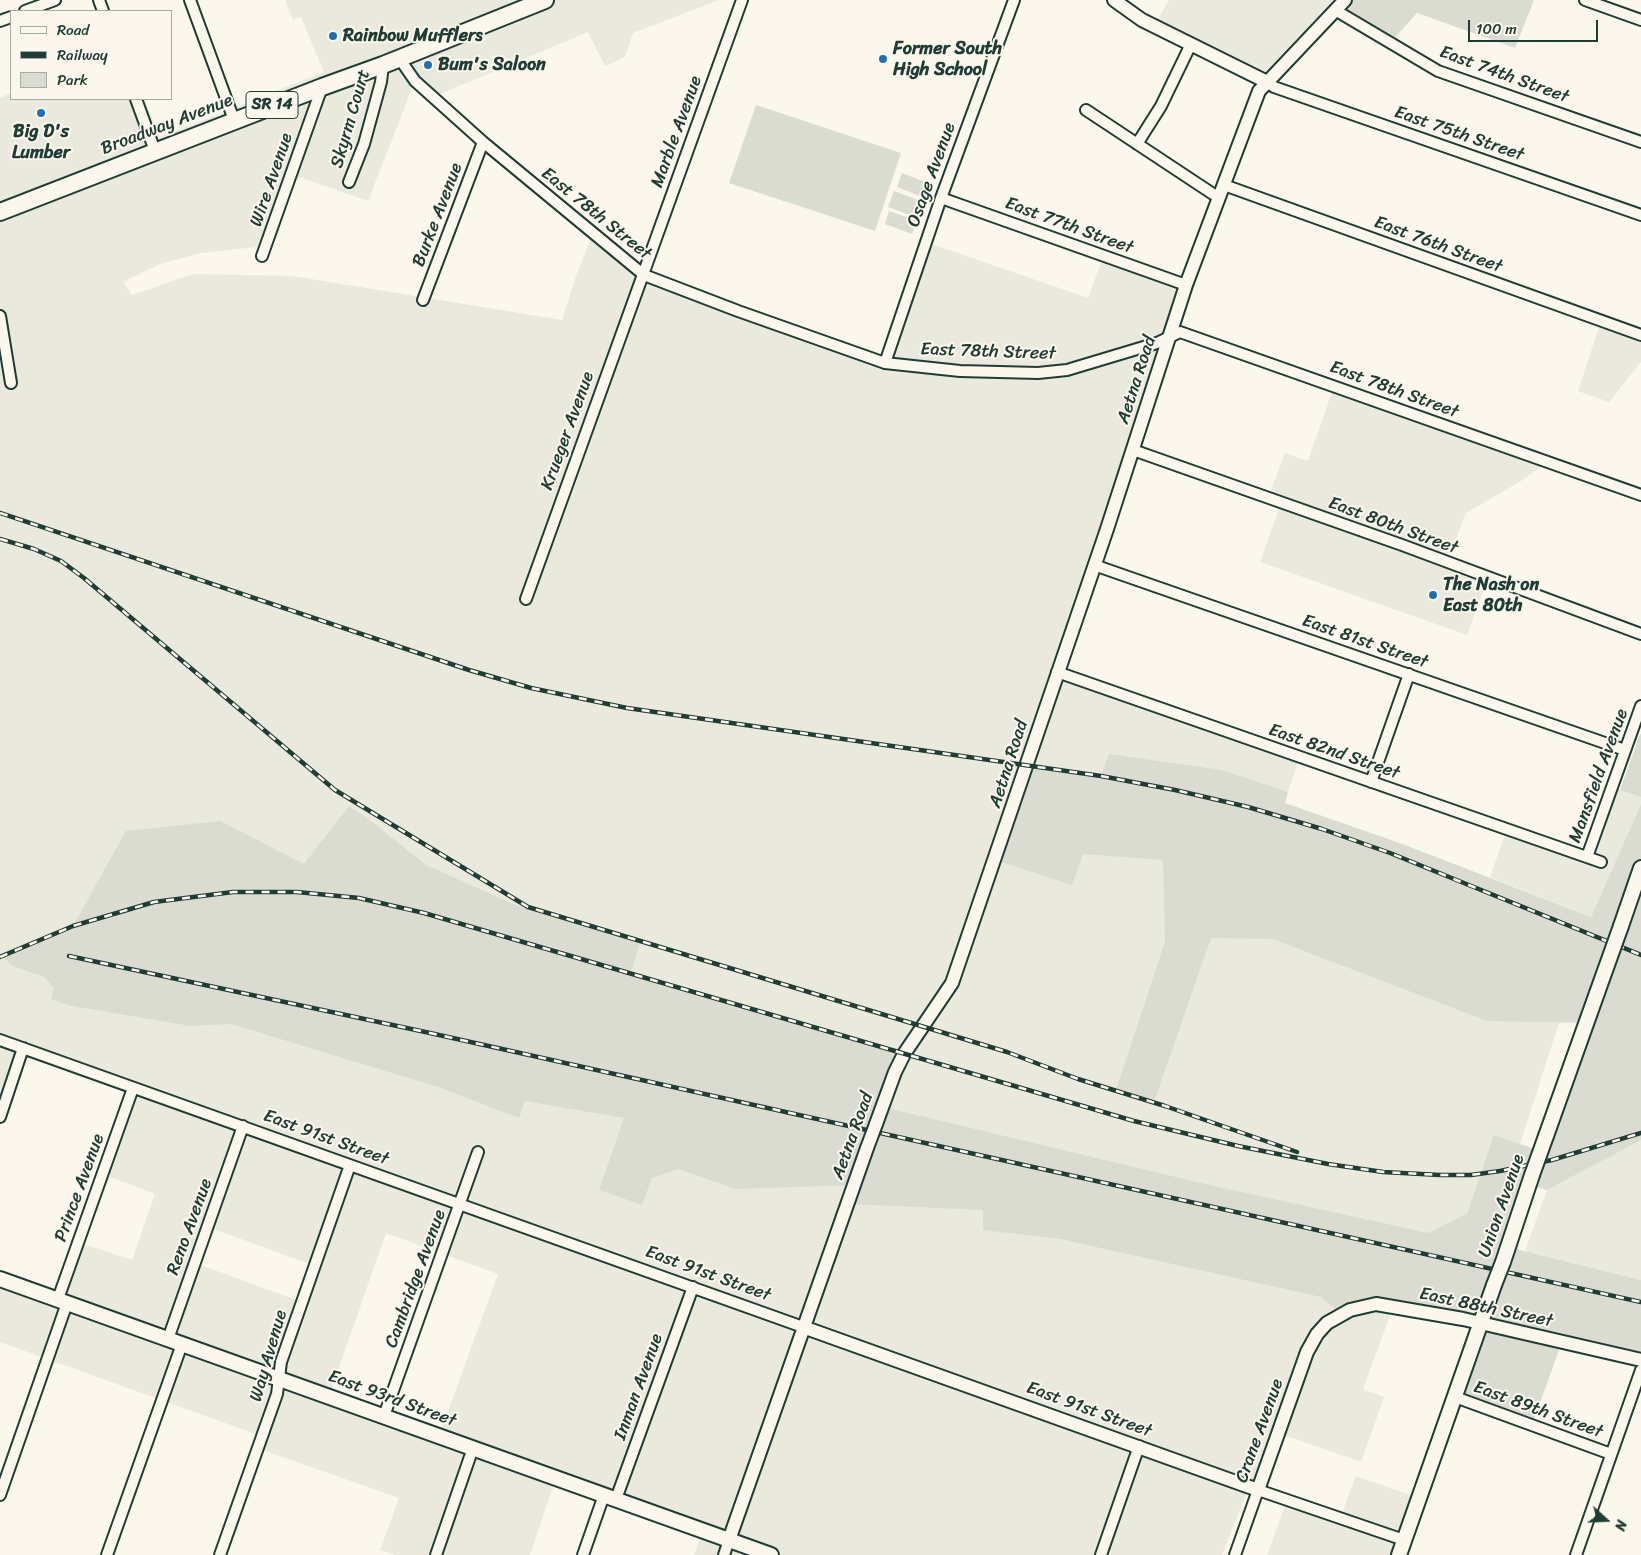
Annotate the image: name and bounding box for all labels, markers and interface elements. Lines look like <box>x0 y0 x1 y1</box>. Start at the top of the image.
legend <box>10 10 172 100</box>
scale bar <box>1471 10 1601 42</box>
text: 100 m <box>1476 16 1517 42</box>
text: Road <box>57 17 89 43</box>
place label: Rainbow Mufflers <box>343 25 483 47</box>
marker: Rainbow Mufflers <box>327 30 339 42</box>
place label: Former South High School <box>893 38 1002 80</box>
text: Railway <box>57 42 108 68</box>
street label: East 74th Street <box>1437 42 1571 108</box>
marker: Former South High School <box>877 53 889 65</box>
place label: Bum's Saloon <box>438 54 546 76</box>
marker: Bum's Saloon <box>422 59 434 71</box>
text: Park <box>57 67 88 93</box>
street label: Skyrm Court <box>327 67 375 171</box>
street label: Marble Avenue <box>647 73 707 191</box>
street label: Broadway Avenue <box>98 90 236 160</box>
road number: SR 14 <box>246 92 298 118</box>
street label: East 75th Street <box>1391 102 1527 166</box>
marker: Big D's Lumber <box>35 107 47 119</box>
street label: Osage Avenue <box>903 120 961 230</box>
place label: Big D's Lumber <box>12 121 70 163</box>
street label: Wire Avenue <box>246 130 298 230</box>
street label: Burke Avenue <box>408 160 468 270</box>
street label: East 78th Street <box>537 163 655 265</box>
street label: East 77th Street <box>1002 193 1136 259</box>
street label: East 76th Street <box>1371 212 1505 278</box>
street label: Aetna Road <box>1113 333 1161 427</box>
street label: East 78th Street <box>920 339 1056 365</box>
street label: East 78th Street <box>1327 357 1461 423</box>
street label: Krueger Avenue <box>537 369 599 493</box>
street label: East 80th Street <box>1325 493 1461 559</box>
place label: The Nash on East 80th <box>1443 574 1539 616</box>
marker: The Nash on East 80th <box>1427 589 1439 601</box>
street label: East 81st Street <box>1299 610 1431 674</box>
street label: Mansfield Avenue <box>1565 706 1633 846</box>
street label: Aetna Road <box>985 717 1033 811</box>
street label: East 82nd Street <box>1266 719 1402 785</box>
street label: Aetna Road <box>827 1090 879 1182</box>
street label: East 91st Street <box>260 1105 392 1171</box>
street label: Prince Avenue <box>50 1131 110 1245</box>
street label: Union Avenue <box>1474 1152 1530 1260</box>
street label: Reno Avenue <box>163 1176 217 1278</box>
street label: Cambridge Avenue <box>381 1207 451 1351</box>
street label: East 91st Street <box>642 1241 774 1307</box>
street label: East 88th Street <box>1417 1283 1555 1333</box>
street label: Way Avenue <box>246 1308 292 1404</box>
street label: Inman Avenue <box>610 1331 668 1443</box>
street label: East 93rd Street <box>325 1366 459 1432</box>
street label: Crane Avenue <box>1231 1376 1289 1486</box>
street label: East 91st Street <box>1023 1377 1155 1443</box>
street label: East 89th Street <box>1470 1377 1606 1443</box>
north arrow <box>1581 1495 1631 1545</box>
text: N <box>1607 1516 1634 1534</box>

